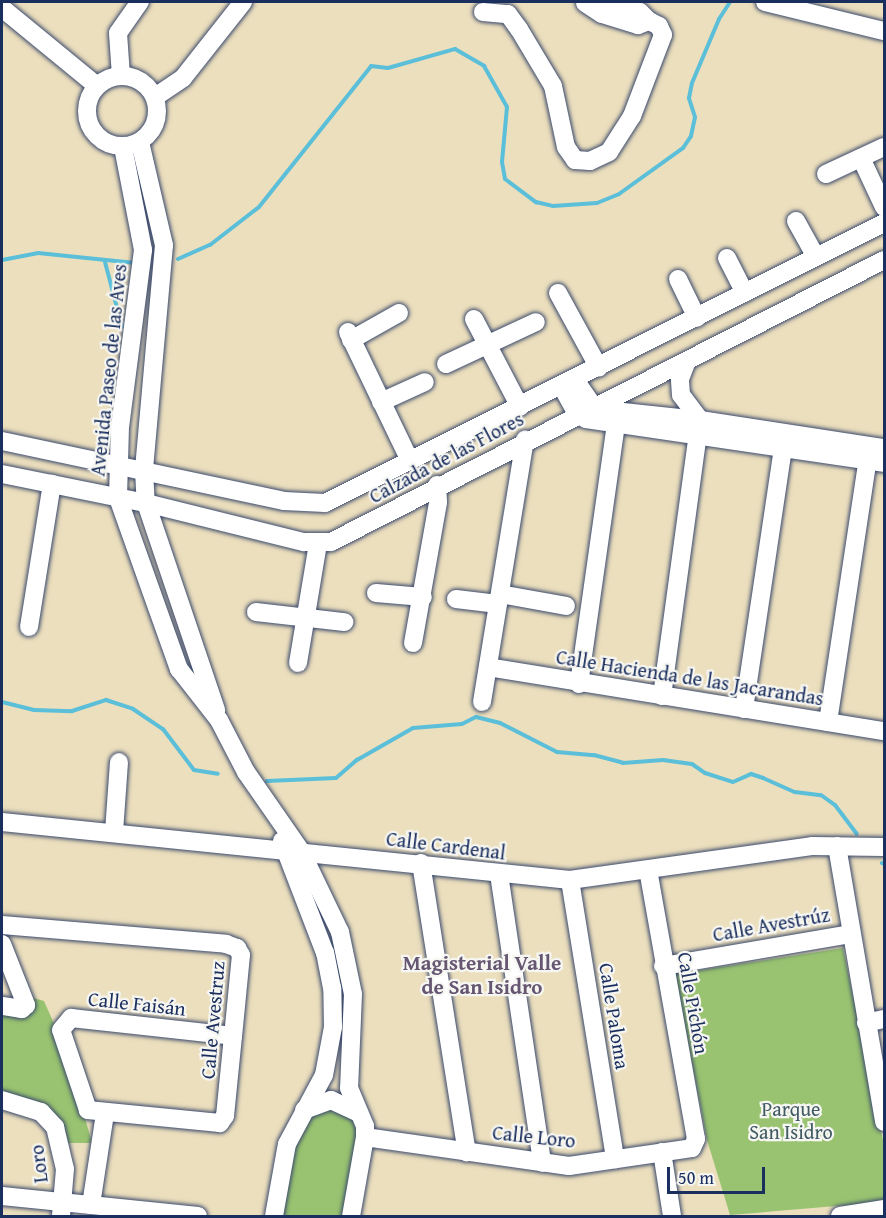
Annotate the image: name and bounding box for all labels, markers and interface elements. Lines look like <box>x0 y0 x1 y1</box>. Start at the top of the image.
street label: Avenida Paseo de las Aves <box>85 263 131 477</box>
street label: Calzada de las Flores <box>365 406 527 508</box>
street label: Calle Hacienda de las Jacarandas <box>555 644 825 710</box>
street label: Calle Cardenal <box>385 826 507 864</box>
street label: Calle Avestrúz <box>711 902 831 946</box>
district label: Magisterial Valle de San Isidro <box>403 950 561 1000</box>
street label: Calle Pichón <box>673 950 715 1056</box>
street label: Calle Avestruz <box>195 960 229 1080</box>
street label: Calle Paloma <box>595 961 635 1071</box>
street label: Calle Faisán <box>87 986 187 1020</box>
park label: Parque San Isidro <box>749 1097 833 1144</box>
street label: Calle Loro <box>491 1120 577 1152</box>
street label: Loro <box>24 1144 52 1184</box>
scale bar <box>670 1155 768 1193</box>
text: 50 m <box>678 1164 714 1191</box>

